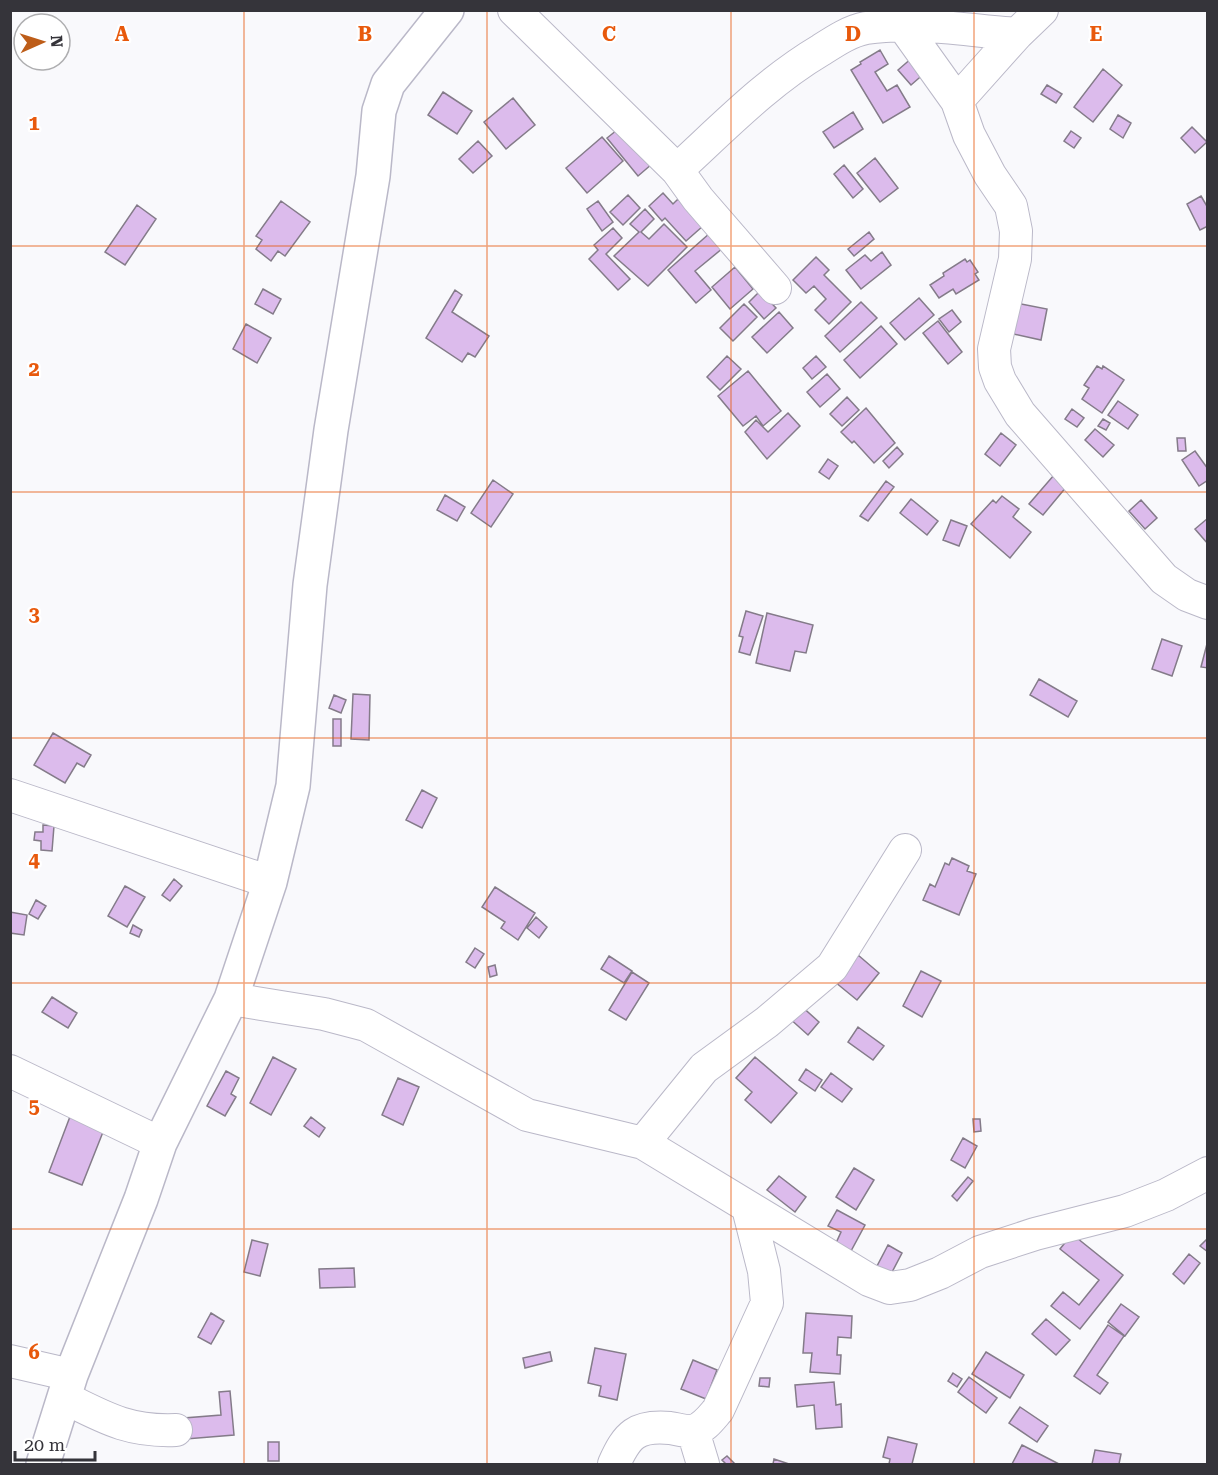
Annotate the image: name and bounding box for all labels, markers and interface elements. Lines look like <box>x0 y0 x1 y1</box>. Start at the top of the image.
north arrow <box>12 12 72 72</box>
text: A <box>115 22 130 46</box>
text: B <box>358 22 372 46</box>
text: C <box>602 22 616 46</box>
text: D <box>845 22 861 46</box>
text: E <box>1090 22 1103 46</box>
text: N <box>47 35 66 48</box>
text: 1 <box>28 111 40 135</box>
text: 2 <box>28 357 40 381</box>
text: 3 <box>28 602 40 626</box>
text: 4 <box>28 848 40 872</box>
text: 5 <box>28 1094 40 1118</box>
text: 6 <box>28 1340 40 1364</box>
scale bar <box>15 1424 94 1462</box>
text: 20 m <box>24 1434 65 1455</box>

